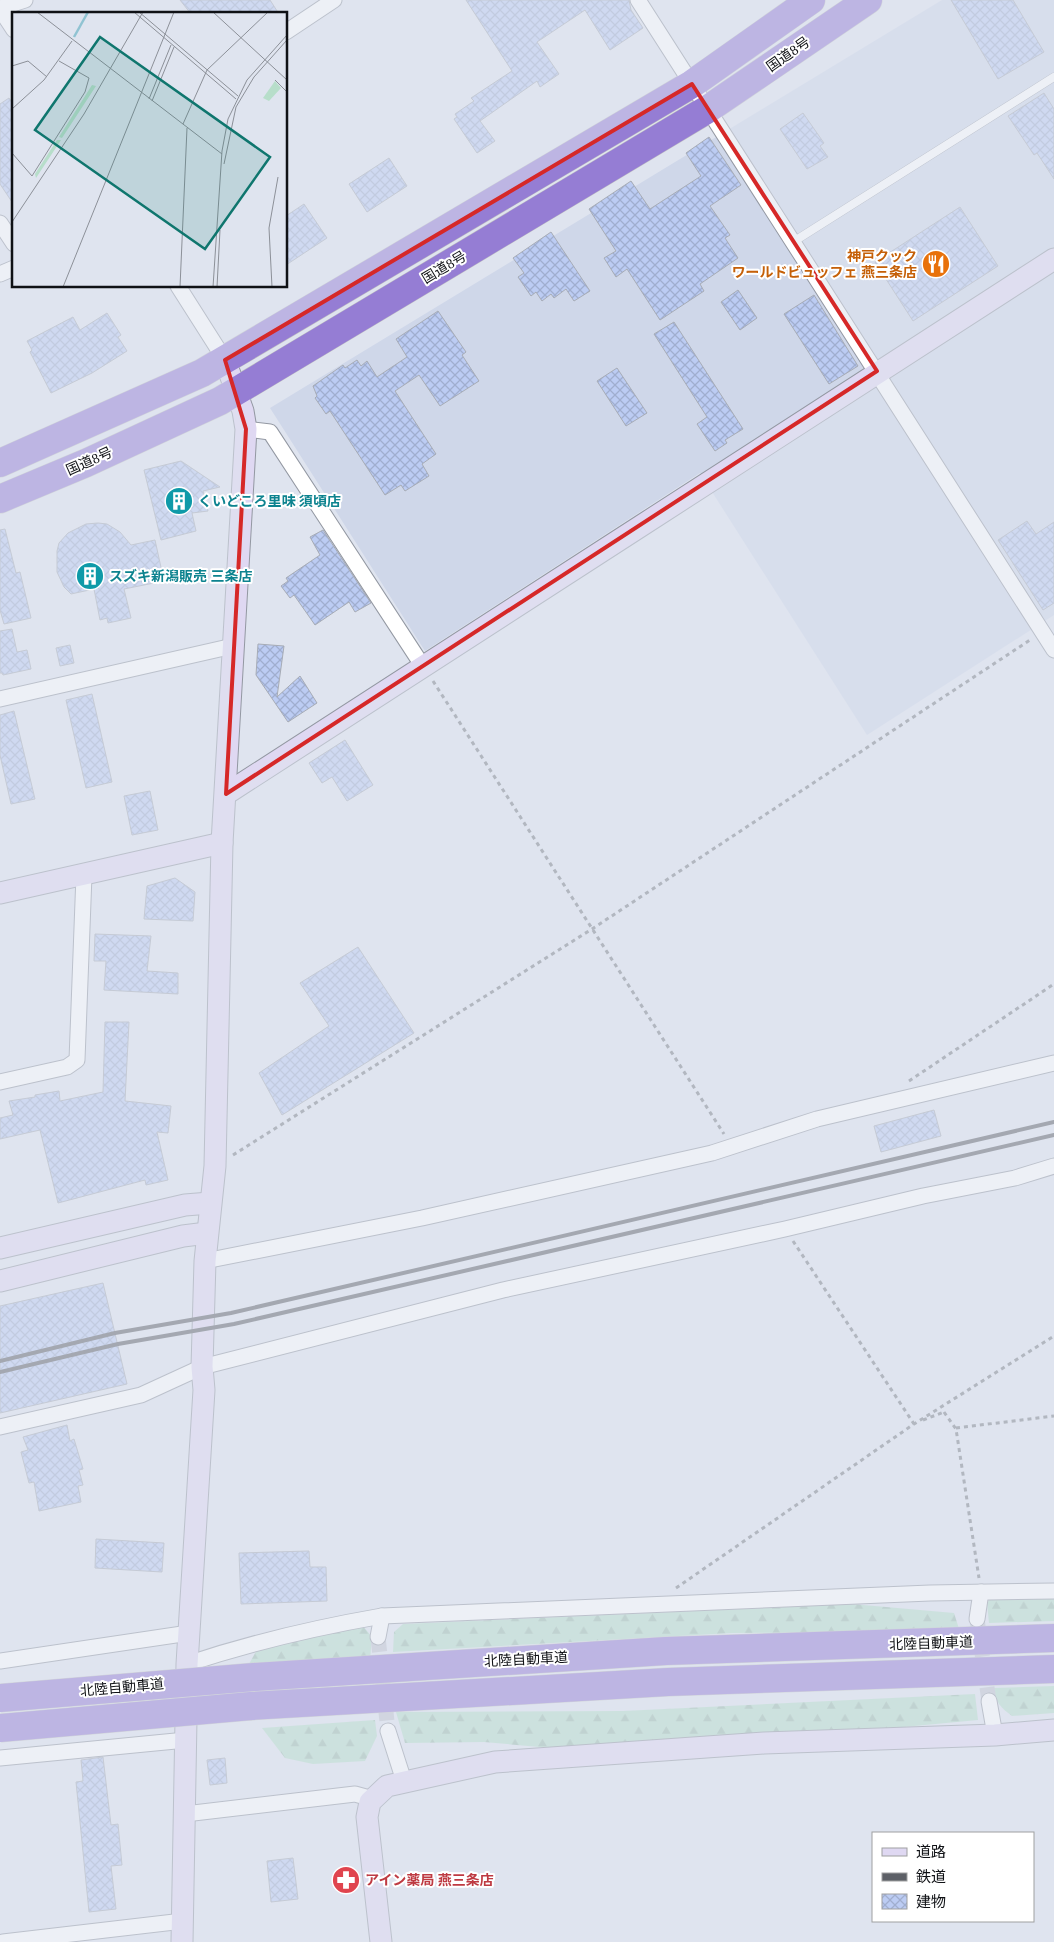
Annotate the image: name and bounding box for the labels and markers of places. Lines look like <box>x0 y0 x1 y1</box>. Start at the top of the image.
place label: 神戸クック ワールドビュッフェ 燕三条店 <box>732 248 917 280</box>
restaurant icon: 神戸クック ワールドビュッフェ 燕三条店 <box>921 249 951 279</box>
building icon: くいどころ里味 須頃店 <box>164 486 194 516</box>
place label: くいどころ里味 須頃店 <box>198 494 341 509</box>
building icon: スズキ新潟販売 三条店 <box>75 561 105 591</box>
place label: スズキ新潟販売 三条店 <box>109 568 253 584</box>
pharmacy icon: アイン薬局 燕三条店 <box>331 1865 361 1895</box>
place label: アイン薬局 燕三条店 <box>365 1872 494 1888</box>

